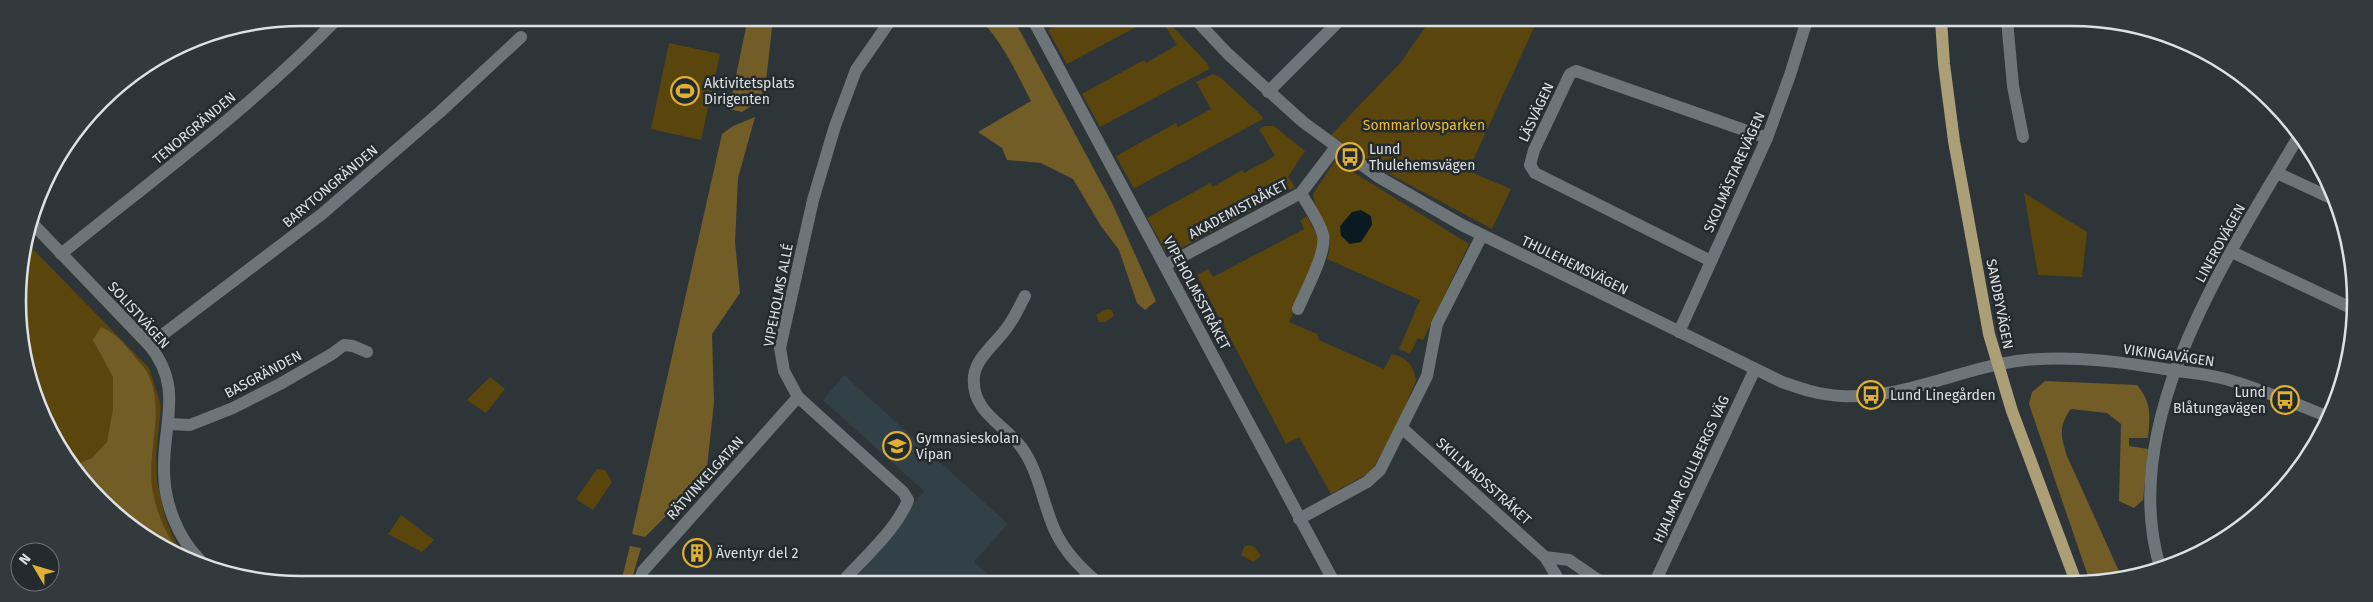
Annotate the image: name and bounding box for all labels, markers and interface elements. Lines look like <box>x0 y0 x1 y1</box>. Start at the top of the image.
place label: Aktivitetsplats Dirigenten <box>704 75 795 108</box>
sports icon: Aktivitetsplats Dirigenten <box>670 76 700 106</box>
street label: LÄSVÄGEN <box>1515 80 1558 145</box>
street label: TENORGRÄNDEN <box>149 89 239 168</box>
street label: SKOLMÄSTAREVÄGEN <box>1700 109 1769 235</box>
park label: Sommarlovsparken <box>1363 117 1485 134</box>
place label: Lund Thulehemsvägen <box>1369 141 1475 174</box>
street label: BARYTONGRÄNDEN <box>279 142 381 231</box>
bus stop icon: Lund Thulehemsvägen <box>1335 142 1365 172</box>
street label: AKADEMISTRÅKET <box>1185 175 1291 243</box>
street label: LINEROVÄGEN <box>2192 201 2249 286</box>
street label: THULEHEMSVÄGEN <box>1519 232 1631 299</box>
street label: VIPEHOLMSSTRÅKET <box>1160 233 1235 353</box>
street label: VIPEHOLMS ALLÉ <box>759 242 797 348</box>
street label: SANDBYVÄGEN <box>1982 258 2017 351</box>
street label: SOLISTVÄGEN <box>104 278 173 352</box>
street label: VIKINGAVÄGEN <box>2122 341 2216 370</box>
street label: BASGRÄNDEN <box>222 347 305 402</box>
bus stop icon: Lund Linegården <box>1856 380 1886 410</box>
place label: Lund Blåtungavägen <box>2173 384 2266 417</box>
bus stop icon: Lund Blåtungavägen <box>2270 385 2300 415</box>
place label: Lund Linegården <box>1890 387 1996 404</box>
street label: HJALMAR GULLBERGS VÄG <box>1650 393 1733 546</box>
place label: Gymnasieskolan Vipan <box>916 430 1019 463</box>
school or university icon: Gymnasieskolan Vipan <box>882 431 912 461</box>
street label: RÄTVINKELGATAN <box>663 433 747 524</box>
street label: SKILLNADSSTRÅKET <box>1433 433 1536 529</box>
building icon: Äventyr del 2 <box>682 538 712 568</box>
north arrow <box>10 542 60 592</box>
place label: Äventyr del 2 <box>716 545 798 562</box>
text: N <box>16 550 35 568</box>

